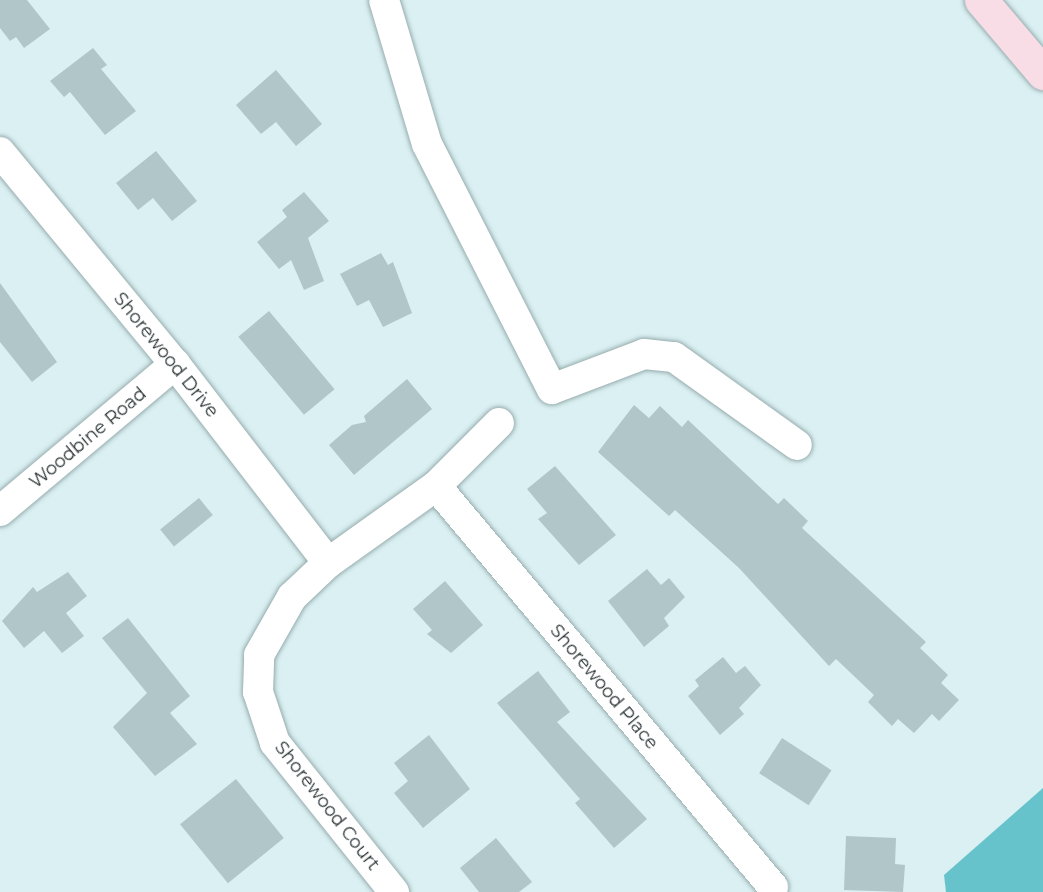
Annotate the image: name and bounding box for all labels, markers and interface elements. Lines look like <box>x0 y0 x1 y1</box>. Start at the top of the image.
street label: Shorewood Drive <box>109 288 223 422</box>
street label: Woodbine Road <box>25 383 151 493</box>
street label: Shorewood Place <box>545 620 663 754</box>
street label: Shorewood Court <box>270 737 384 875</box>

